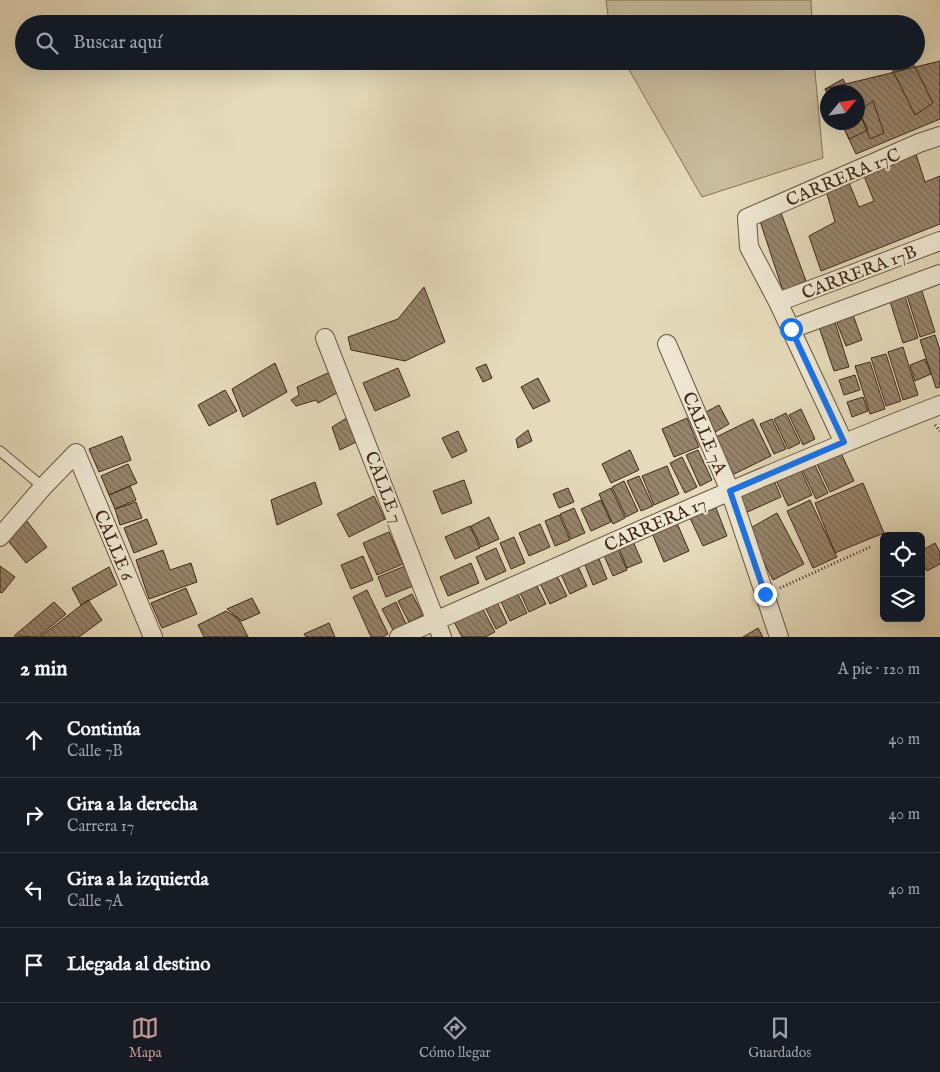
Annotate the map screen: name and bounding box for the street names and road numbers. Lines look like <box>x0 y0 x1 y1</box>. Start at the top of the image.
street label: CARRERA 17C <box>783 144 904 213</box>
street label: CARRERA 17B <box>799 241 920 306</box>
street label: CALLE 7A <box>676 389 732 479</box>
street label: CALLE 7 <box>358 448 407 527</box>
street label: CARRERA 17 <box>601 493 710 558</box>
street label: CALLE 6 <box>87 507 138 585</box>

